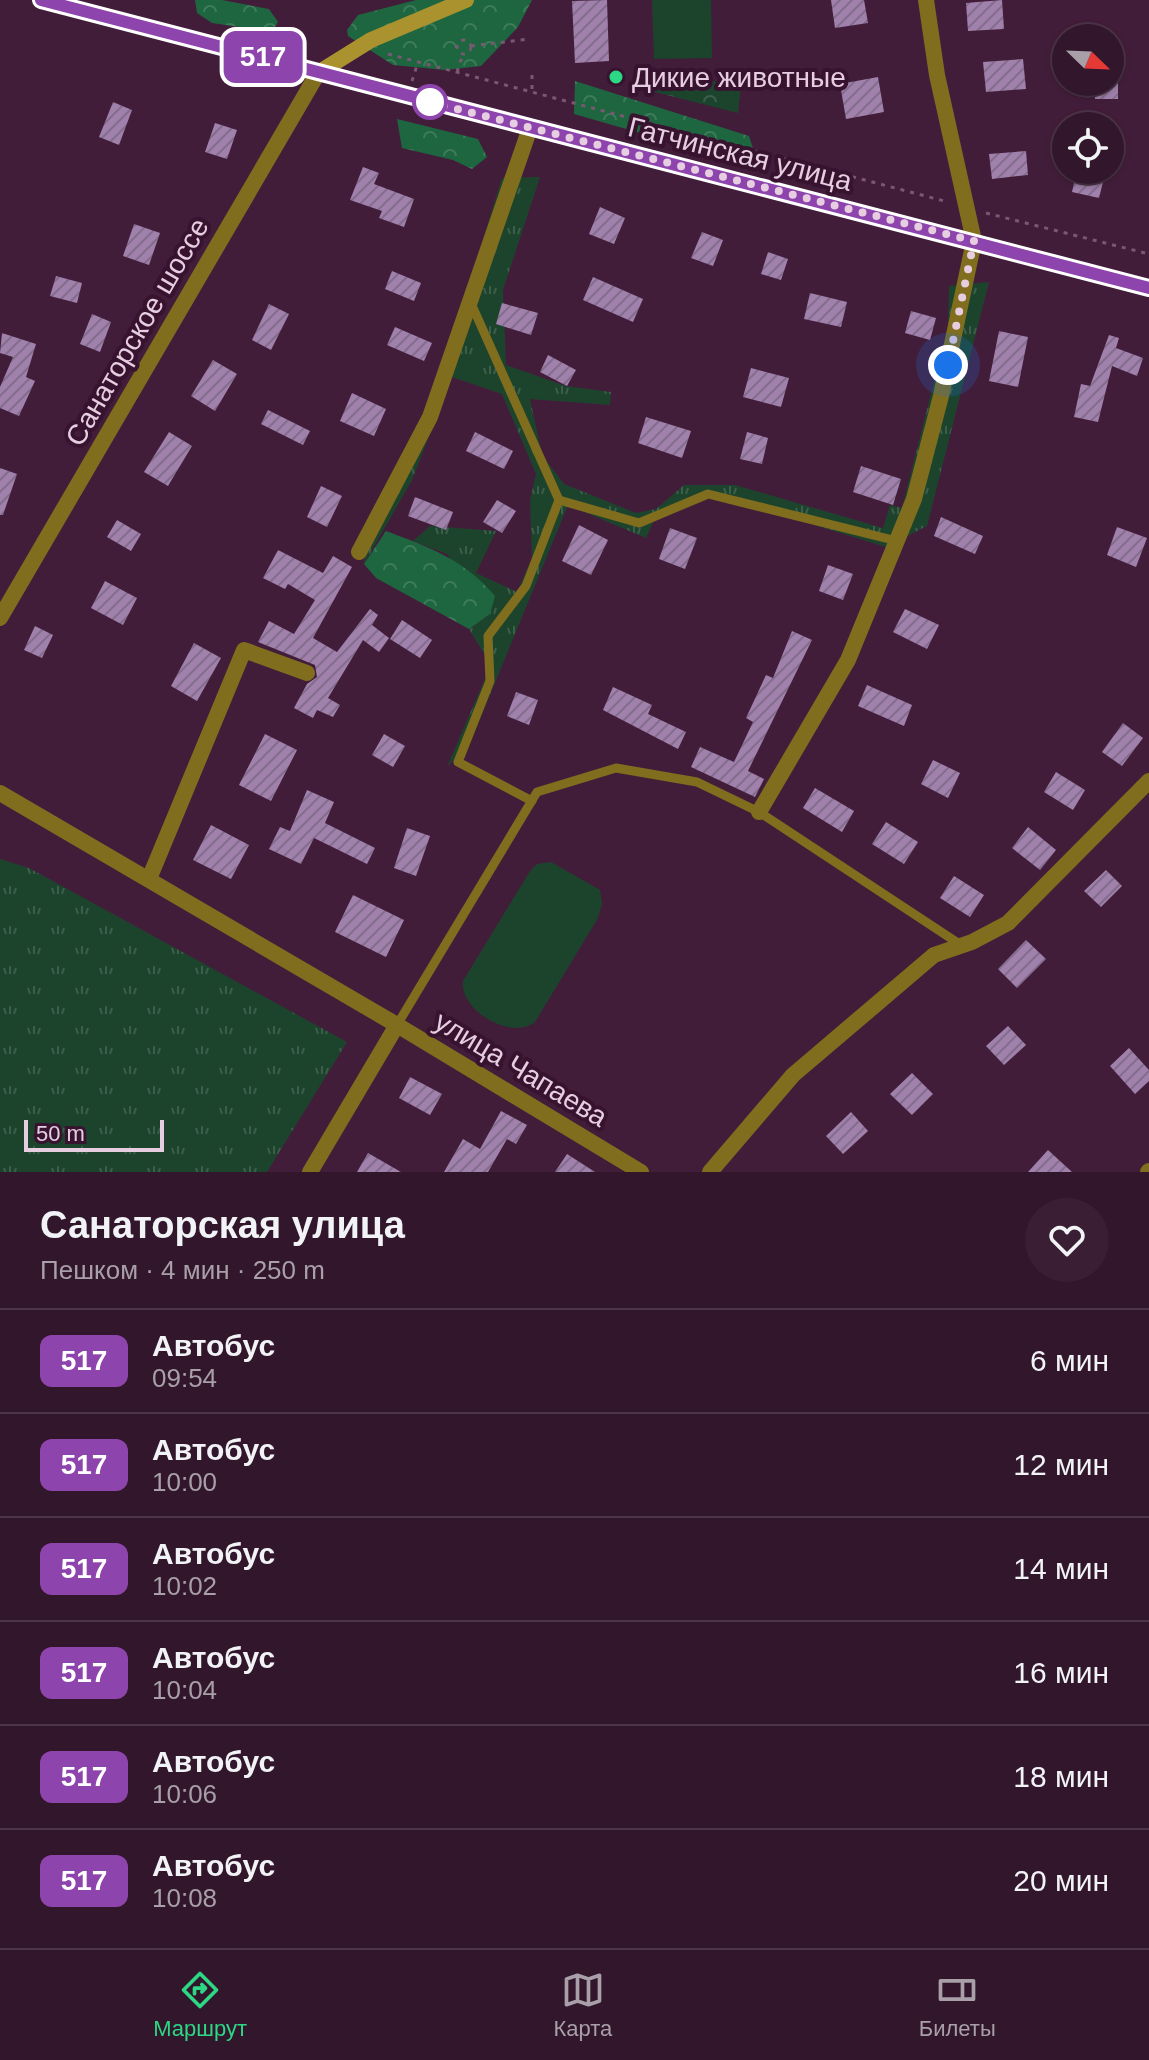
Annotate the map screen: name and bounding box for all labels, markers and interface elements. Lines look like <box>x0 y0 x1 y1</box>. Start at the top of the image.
north arrow <box>1052 24 1124 96</box>
map controls <box>1052 24 1124 184</box>
line badge: 517 <box>217 31 309 83</box>
text: 517 <box>240 41 286 72</box>
place label: Дикие животные <box>632 62 846 93</box>
marker: Дикие животные <box>607 68 625 86</box>
unlabelled marker <box>413 85 447 119</box>
street label: Гатчинская улица <box>625 111 855 197</box>
button: locate <box>1052 112 1124 184</box>
street label: Санаторское шоссе <box>59 213 215 451</box>
your location <box>928 345 968 385</box>
street label: улица Чапаева <box>429 1005 613 1133</box>
scale bar <box>24 1116 164 1152</box>
text: 50 m <box>36 1121 85 1146</box>
button: heart <box>1025 1198 1109 1282</box>
text: Санаторская улица <box>40 1204 405 1246</box>
text: Пешком · 4 мин · 250 m <box>40 1255 325 1285</box>
text: Автобус <box>152 1329 275 1362</box>
text: 6 мин <box>1030 1344 1109 1377</box>
text: 517 <box>61 1345 107 1376</box>
text: 09:54 <box>152 1363 217 1393</box>
text: Автобус <box>152 1433 275 1466</box>
text: 12 мин <box>1013 1448 1109 1481</box>
text: 517 <box>61 1449 107 1480</box>
text: 10:00 <box>152 1467 217 1497</box>
text: Автобус <box>152 1537 275 1570</box>
text: 14 мин <box>1013 1552 1109 1585</box>
text: 517 <box>61 1553 107 1584</box>
text: 10:02 <box>152 1571 217 1601</box>
text: Автобус <box>152 1641 275 1674</box>
text: 16 мин <box>1013 1656 1109 1689</box>
text: 517 <box>61 1657 107 1688</box>
text: 10:04 <box>152 1675 217 1705</box>
text: Автобус <box>152 1745 275 1778</box>
text: 18 мин <box>1013 1760 1109 1793</box>
text: 517 <box>61 1761 107 1792</box>
text: 10:06 <box>152 1779 217 1809</box>
text: Автобус <box>152 1849 275 1882</box>
text: 20 мин <box>1013 1864 1109 1897</box>
text: 517 <box>61 1865 107 1896</box>
text: 10:08 <box>152 1883 217 1913</box>
tab: Маршрут <box>153 1968 247 2042</box>
tab: Карта <box>553 1968 612 2042</box>
tab: Билеты <box>919 1968 996 2042</box>

